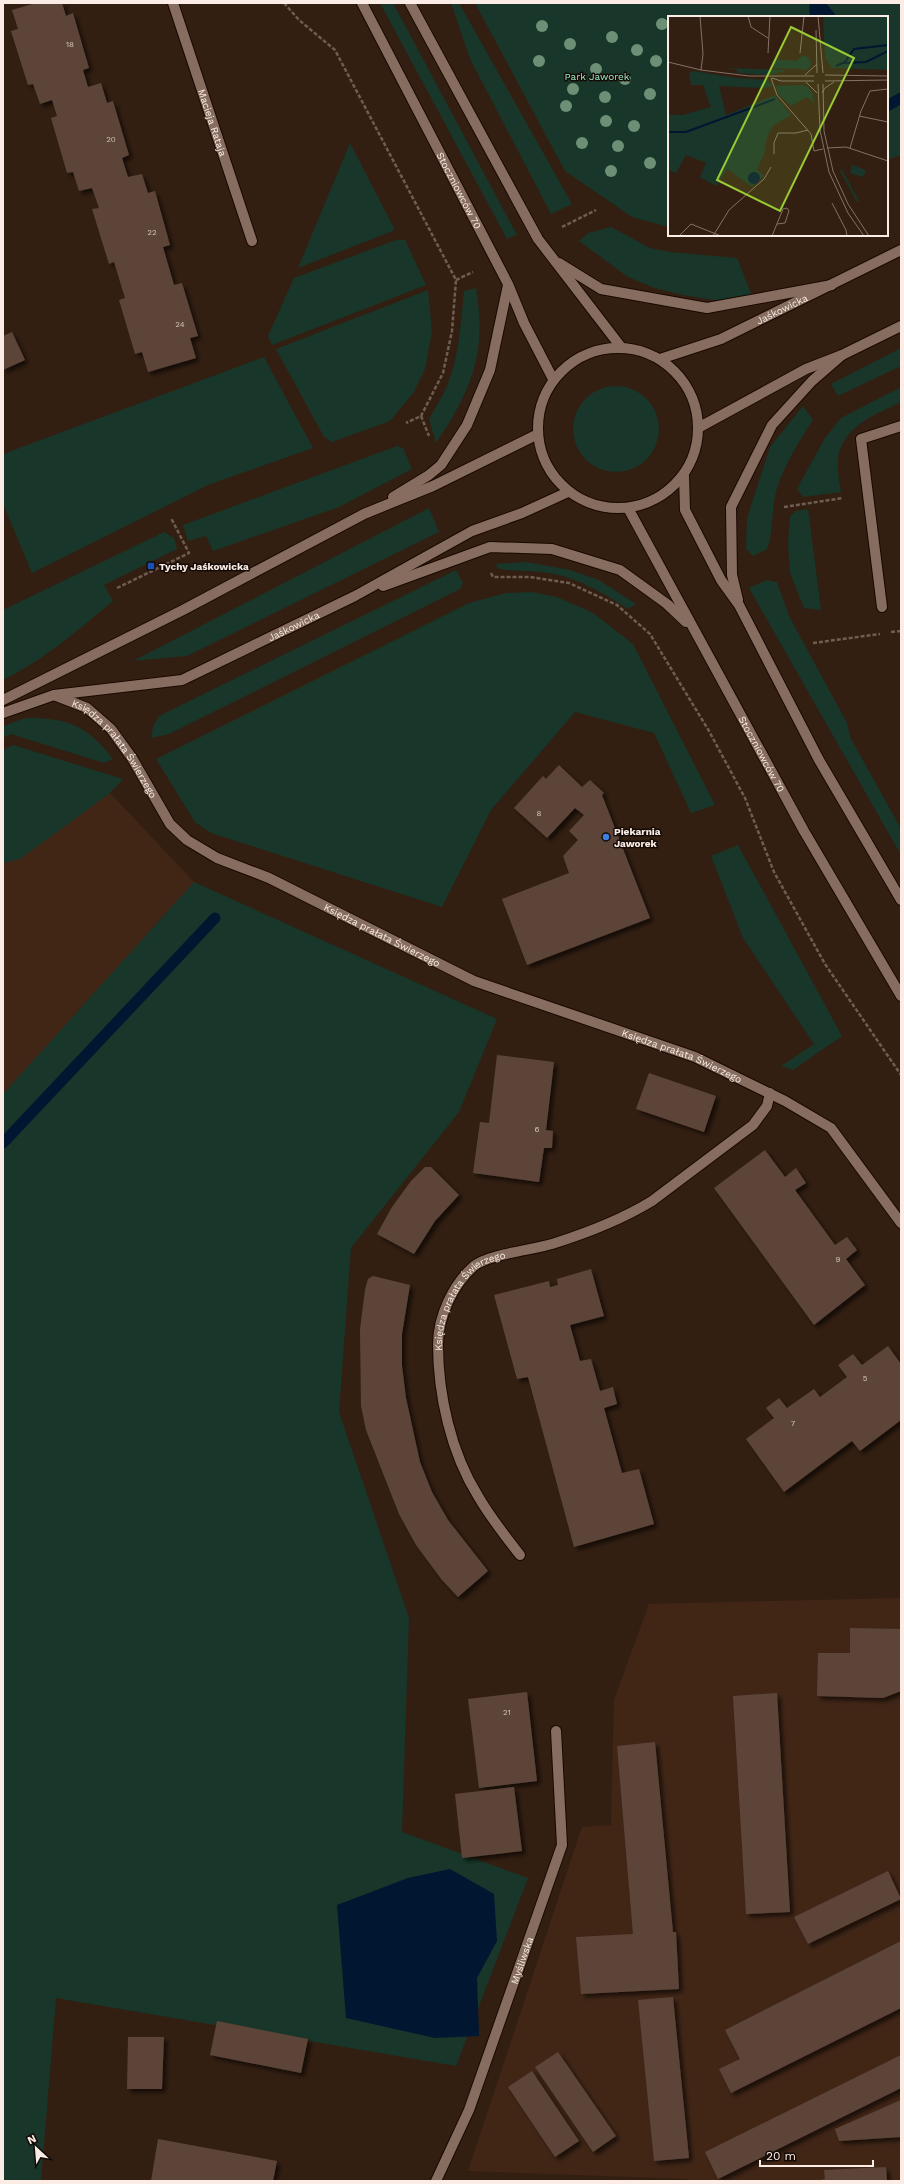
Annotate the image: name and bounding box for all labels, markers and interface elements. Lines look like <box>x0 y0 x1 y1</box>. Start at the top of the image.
inset map <box>668 16 888 236</box>
house number: 18 <box>66 40 74 49</box>
park label: Park Jaworek <box>564 71 630 82</box>
street label: Macieja Rataja <box>196 88 229 158</box>
house number: 20 <box>106 135 116 144</box>
street label: Stoczniowców 70 <box>434 150 483 231</box>
house number: 22 <box>147 228 157 237</box>
street label: Jaśkowicka <box>755 292 810 327</box>
house number: 24 <box>175 320 185 329</box>
marker: Tychy Jaśkowicka <box>146 561 156 571</box>
place label: Tychy Jaśkowicka <box>159 561 249 572</box>
street label: Jaśkowicka <box>266 609 322 643</box>
street label: Księdza prałata Świerzego <box>70 698 159 800</box>
street label: Stoczniowców 70 <box>736 714 787 794</box>
house number: 8 <box>537 809 542 818</box>
place label: Piekarnia Jaworek <box>614 826 661 849</box>
marker: Piekarnia Jaworek <box>601 832 611 842</box>
street label: Księdza prałata Świerzego <box>322 902 442 969</box>
street label: Księdza prałata Świerzego <box>620 1027 744 1085</box>
house number: 6 <box>535 1125 540 1134</box>
street label: Księdza prałata Świerzego <box>433 1249 506 1351</box>
house number: 9 <box>836 1255 841 1264</box>
house number: 5 <box>863 1374 868 1383</box>
house number: 7 <box>791 1419 796 1428</box>
house number: 21 <box>503 1708 511 1717</box>
street label: Myśliwska <box>509 1935 535 1986</box>
north arrow <box>16 2128 56 2168</box>
text: N <box>25 2132 38 2147</box>
scale bar <box>760 2142 873 2168</box>
text: 20 m <box>766 2149 796 2163</box>

